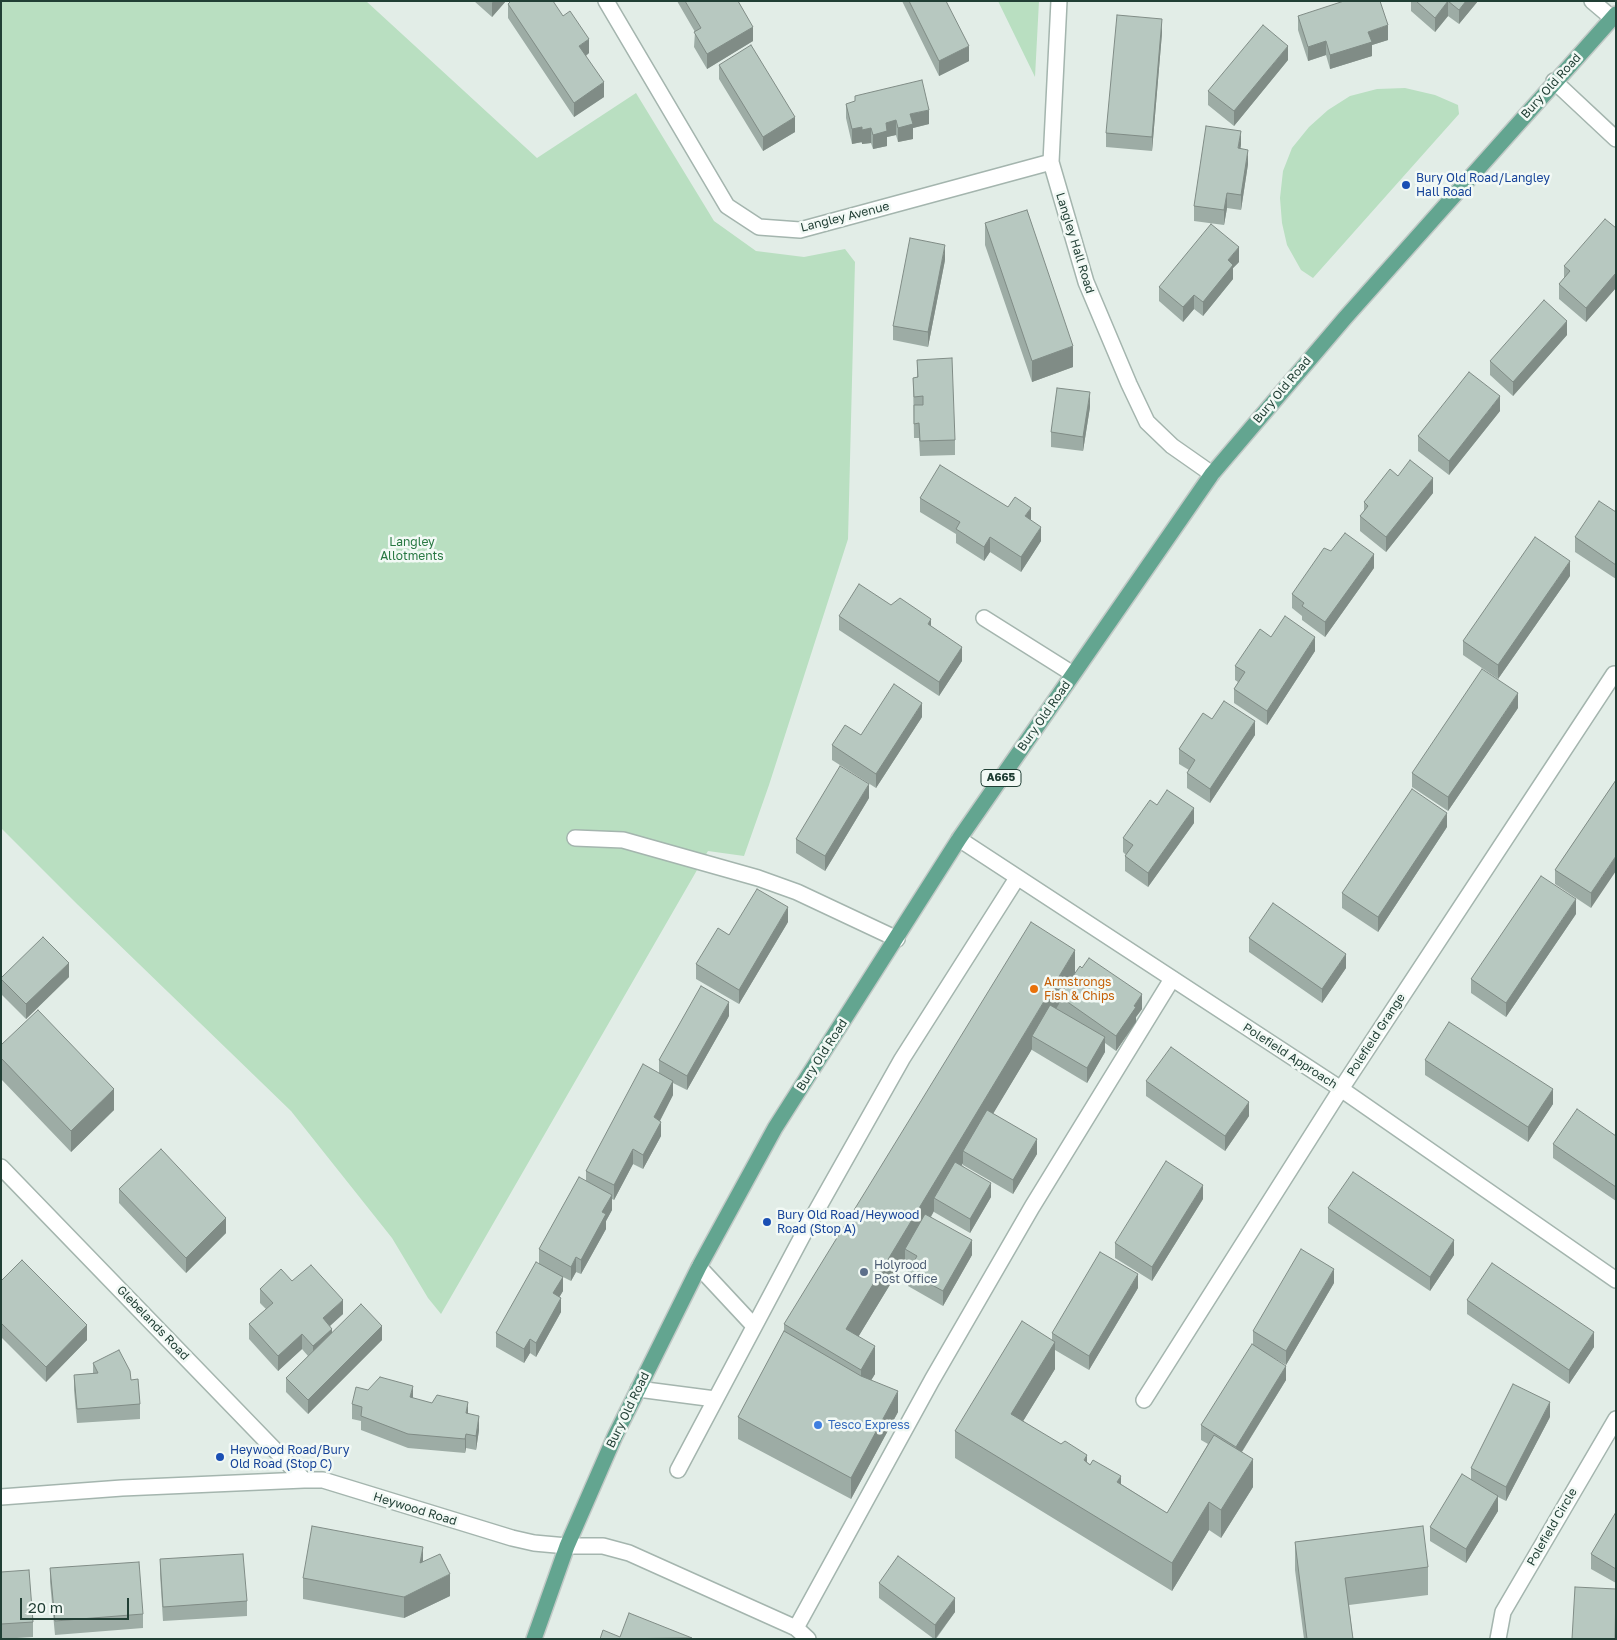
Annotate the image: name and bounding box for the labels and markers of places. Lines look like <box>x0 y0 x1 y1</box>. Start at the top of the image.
place label: Bury Old Road/Langley Hall Road <box>1416 171 1550 199</box>
marker: Bury Old Road/Langley Hall Road <box>1400 179 1412 191</box>
place label: Armstrongs Fish & Chips <box>1044 975 1115 1003</box>
marker: Armstrongs Fish & Chips <box>1028 983 1040 995</box>
place label: Bury Old Road/Heywood Road (Stop A) <box>777 1208 919 1236</box>
marker: Bury Old Road/Heywood Road (Stop A) <box>761 1216 773 1228</box>
place label: Holyrood Post Office <box>874 1258 938 1286</box>
marker: Holyrood Post Office <box>858 1266 870 1278</box>
place label: Tesco Express <box>828 1418 910 1432</box>
marker: Tesco Express <box>812 1419 824 1431</box>
place label: Heywood Road/Bury Old Road (Stop C) <box>230 1443 349 1471</box>
marker: Heywood Road/Bury Old Road (Stop C) <box>214 1451 226 1463</box>

